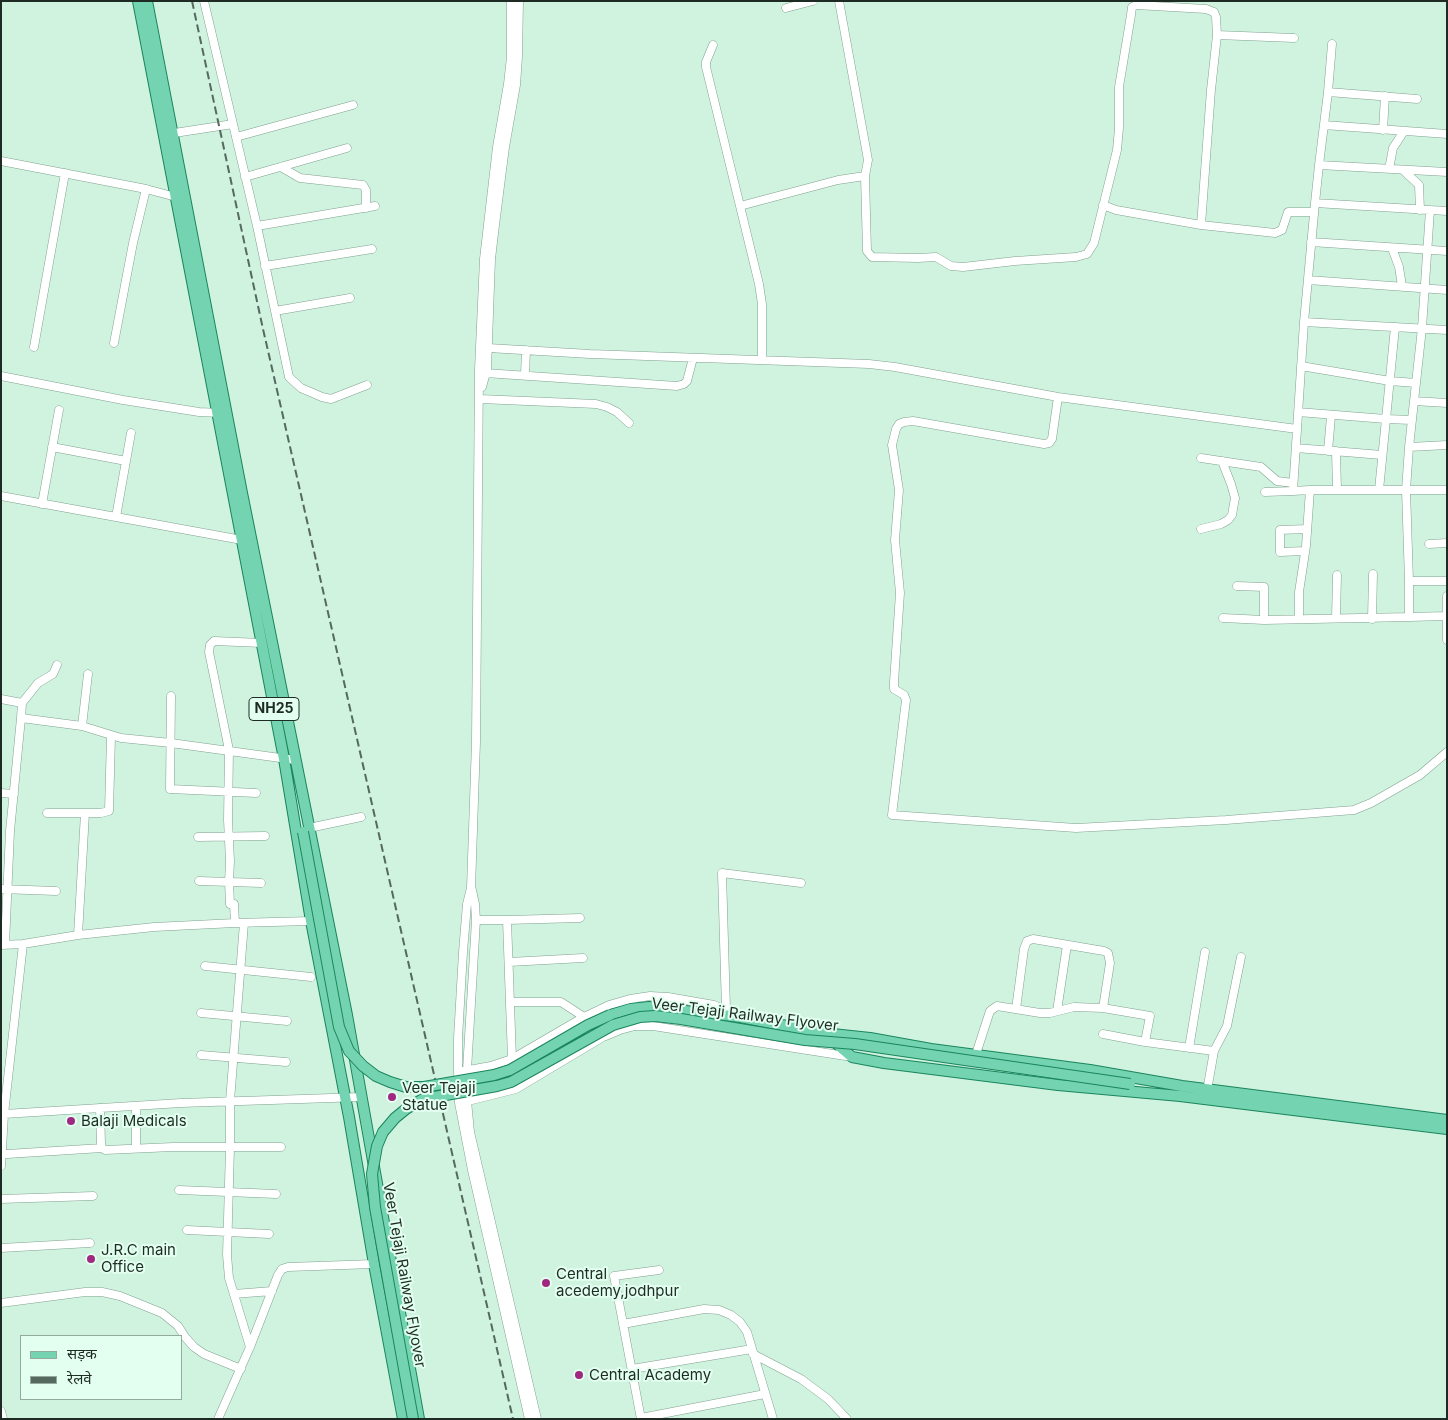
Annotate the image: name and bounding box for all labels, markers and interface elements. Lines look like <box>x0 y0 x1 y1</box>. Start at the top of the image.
road number: NH25 <box>249 698 299 721</box>
street label: Veer Tejaji Railway Flyover <box>651 995 839 1035</box>
place label: Veer Tejaji Statue <box>402 1079 476 1114</box>
marker: Veer Tejaji Statue <box>386 1091 398 1103</box>
place label: Balaji Medicals <box>81 1112 187 1130</box>
marker: Balaji Medicals <box>65 1115 77 1127</box>
street label: Veer Tejaji Railway Flyover <box>379 1181 429 1369</box>
place label: J.R.C main Office <box>101 1241 176 1276</box>
marker: J.R.C main Office <box>85 1253 97 1265</box>
place label: Central acedemy,jodhpur <box>556 1265 679 1300</box>
marker: Central acedemy,jodhpur <box>540 1277 552 1289</box>
legend <box>20 1335 182 1400</box>
text: सड़क <box>67 1344 97 1363</box>
place label: Central Academy <box>589 1366 711 1384</box>
text: रेलवे <box>67 1369 92 1388</box>
marker: Central Academy <box>573 1369 585 1381</box>

